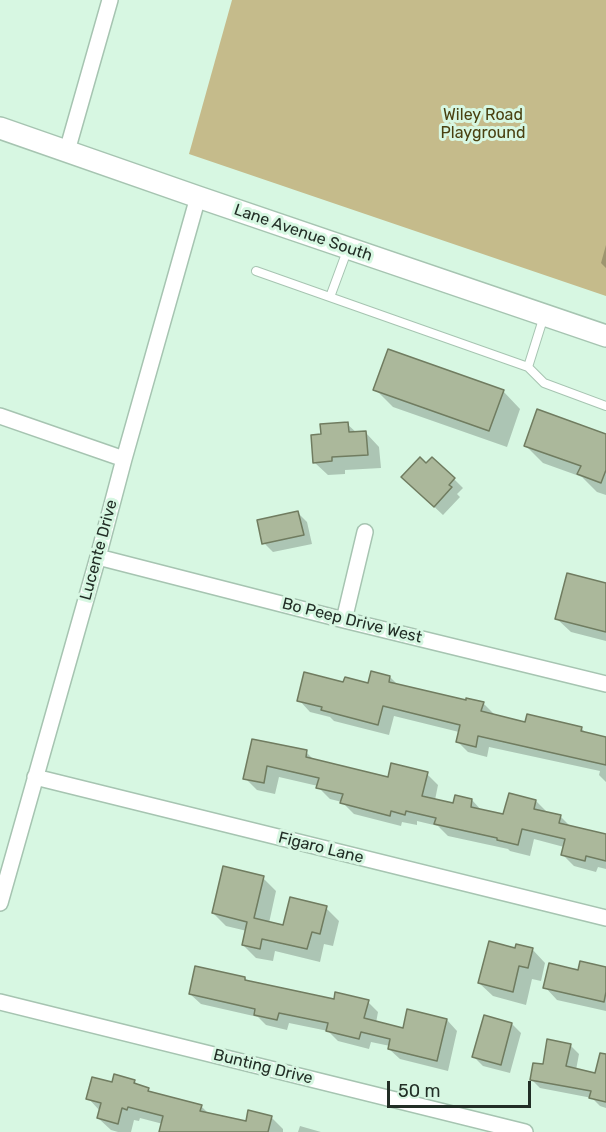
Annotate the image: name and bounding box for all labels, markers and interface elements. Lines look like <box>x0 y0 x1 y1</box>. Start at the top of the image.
park label: Wiley Road Playground <box>441 105 525 143</box>
street label: Lane Avenue South <box>231 200 375 266</box>
street label: Lucente Drive <box>76 498 122 602</box>
street label: Bo Peep Drive West <box>280 594 424 648</box>
street label: Figaro Lane <box>276 828 366 868</box>
street label: Bunting Drive <box>211 1045 315 1089</box>
scale bar <box>390 1069 534 1107</box>
text: 50 m <box>398 1080 441 1102</box>

